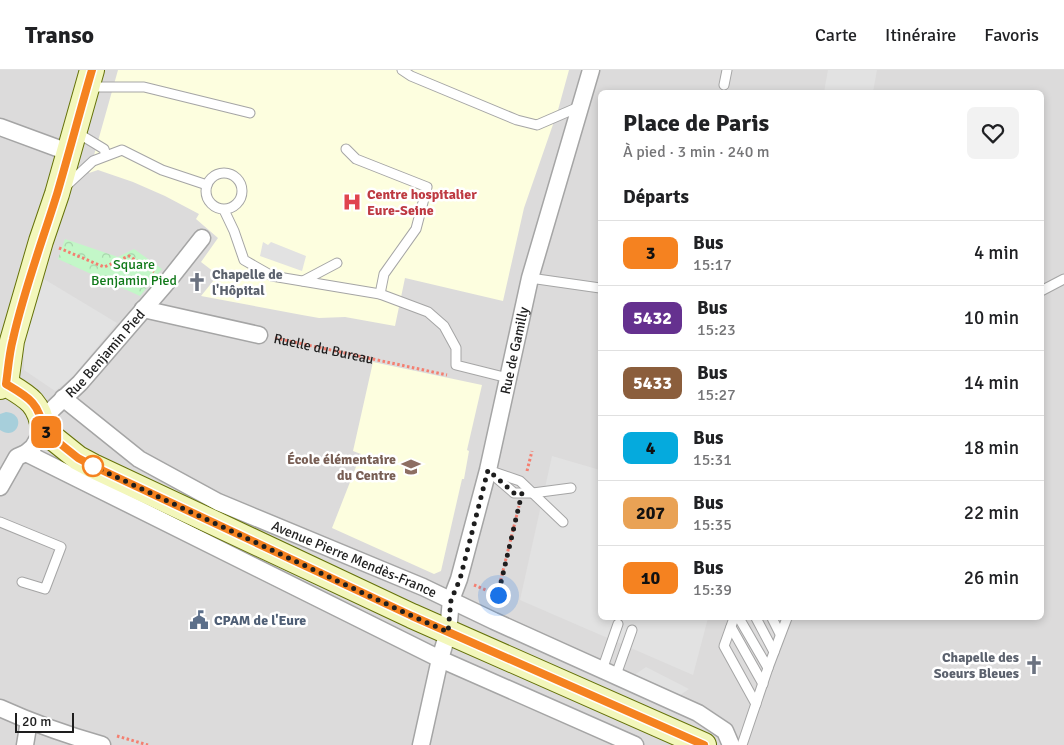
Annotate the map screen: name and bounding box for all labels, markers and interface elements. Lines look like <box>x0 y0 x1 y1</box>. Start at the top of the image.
text: Transo <box>25 20 94 50</box>
text: Carte <box>815 24 857 46</box>
text: Itinéraire <box>885 24 956 46</box>
text: Favoris <box>984 24 1039 46</box>
button: heart <box>967 107 1019 159</box>
text: Place de Paris <box>623 108 769 138</box>
text: À pied · 3 min · 240 m <box>623 142 770 162</box>
text: Départs <box>623 185 689 209</box>
place label: Centre hospitalier Eure-Seine <box>367 186 477 219</box>
hospital icon: Centre hospitalier Eure-Seine <box>341 191 363 213</box>
text: Bus <box>693 231 724 255</box>
text: 4 min <box>974 241 1019 265</box>
text: 3 <box>646 242 655 264</box>
text: 15:17 <box>693 255 732 275</box>
park label: Square Benjamin Pied <box>91 256 177 289</box>
place label: Chapelle de l'Hôpital <box>212 266 283 299</box>
church icon: Chapelle de l'Hôpital <box>186 271 208 293</box>
text: Bus <box>697 296 727 320</box>
street label: Rue de Gamilly <box>497 305 533 396</box>
street label: Rue Benjamin Pied <box>62 306 149 401</box>
text: 10 min <box>964 306 1019 330</box>
text: 5432 <box>633 307 672 329</box>
text: 15:23 <box>697 320 736 340</box>
street label: Ruelle du Bureau <box>272 330 375 368</box>
text: Bus <box>697 361 727 385</box>
text: 14 min <box>964 371 1019 395</box>
text: 5433 <box>633 372 672 394</box>
text: 15:27 <box>697 385 736 405</box>
line badge: 3 <box>30 416 62 448</box>
text: 3 <box>41 421 51 443</box>
text: Bus <box>693 426 724 450</box>
text: 18 min <box>964 436 1019 460</box>
text: 4 <box>646 437 655 459</box>
text: 15:31 <box>693 450 732 470</box>
place label: École élémentaire du Centre <box>287 451 396 484</box>
unlabelled marker <box>82 455 104 477</box>
school or university icon: École élémentaire du Centre <box>400 456 422 478</box>
text: Bus <box>693 491 724 515</box>
text: 22 min <box>964 501 1019 525</box>
text: 207 <box>636 502 665 524</box>
text: 15:35 <box>693 515 732 535</box>
street label: Avenue Pierre Mendès-France <box>269 517 440 601</box>
text: Bus <box>693 556 724 580</box>
text: 26 min <box>964 566 1019 590</box>
text: 10 <box>641 567 660 589</box>
text: 15:39 <box>693 580 732 600</box>
your location <box>486 583 511 608</box>
public building icon: CPAM de l'Eure <box>188 609 210 631</box>
place label: CPAM de l'Eure <box>214 612 306 629</box>
place label: Chapelle des Soeurs Bleues <box>934 649 1019 682</box>
church icon: Chapelle des Soeurs Bleues <box>1023 654 1045 676</box>
scale bar <box>15 710 74 733</box>
text: 20 m <box>22 713 51 730</box>

